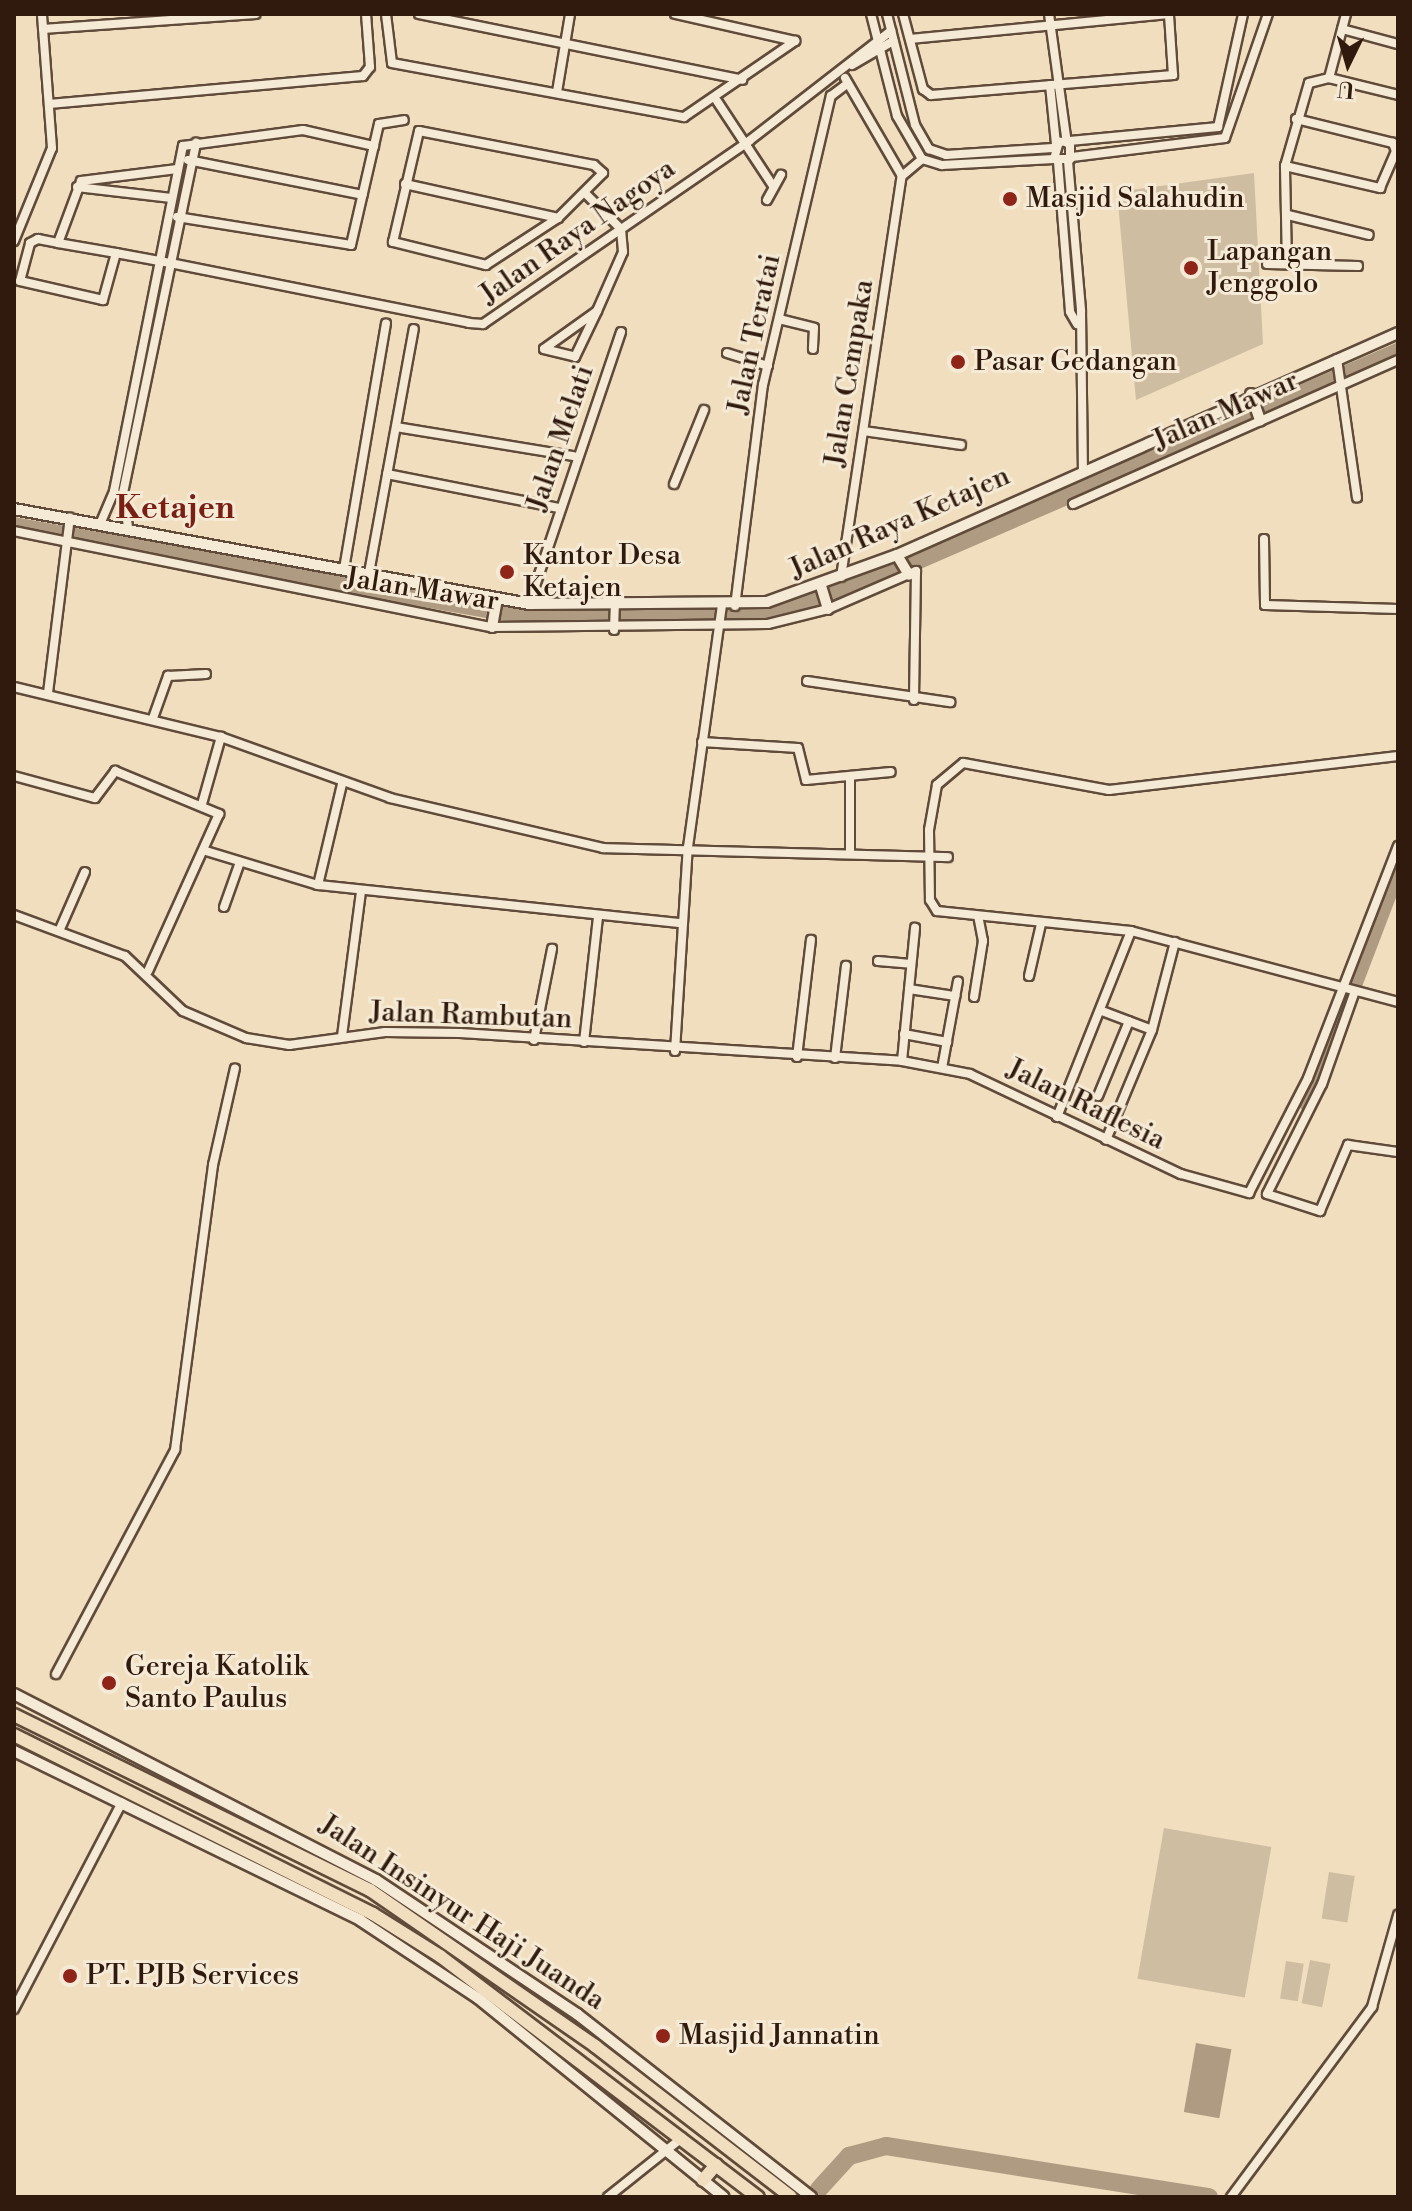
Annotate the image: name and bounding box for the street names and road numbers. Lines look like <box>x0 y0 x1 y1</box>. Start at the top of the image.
street label: Jalan Raya Nagoya <box>474 152 682 312</box>
street label: Jalan Teratai <box>722 251 788 417</box>
street label: Jalan Cempaka <box>819 277 881 469</box>
street label: Jalan Melati <box>520 361 602 515</box>
street label: Jalan Mawar <box>1148 364 1304 458</box>
street label: Jalan Raya Ketajen <box>785 459 1015 587</box>
street label: Jalan Mawar <box>343 561 501 619</box>
street label: Jalan Rambutan <box>369 996 573 1036</box>
street label: Jalan Raflesia <box>1001 1052 1171 1158</box>
street label: Jalan Insinyur Haji Juanda <box>313 1808 611 2018</box>

